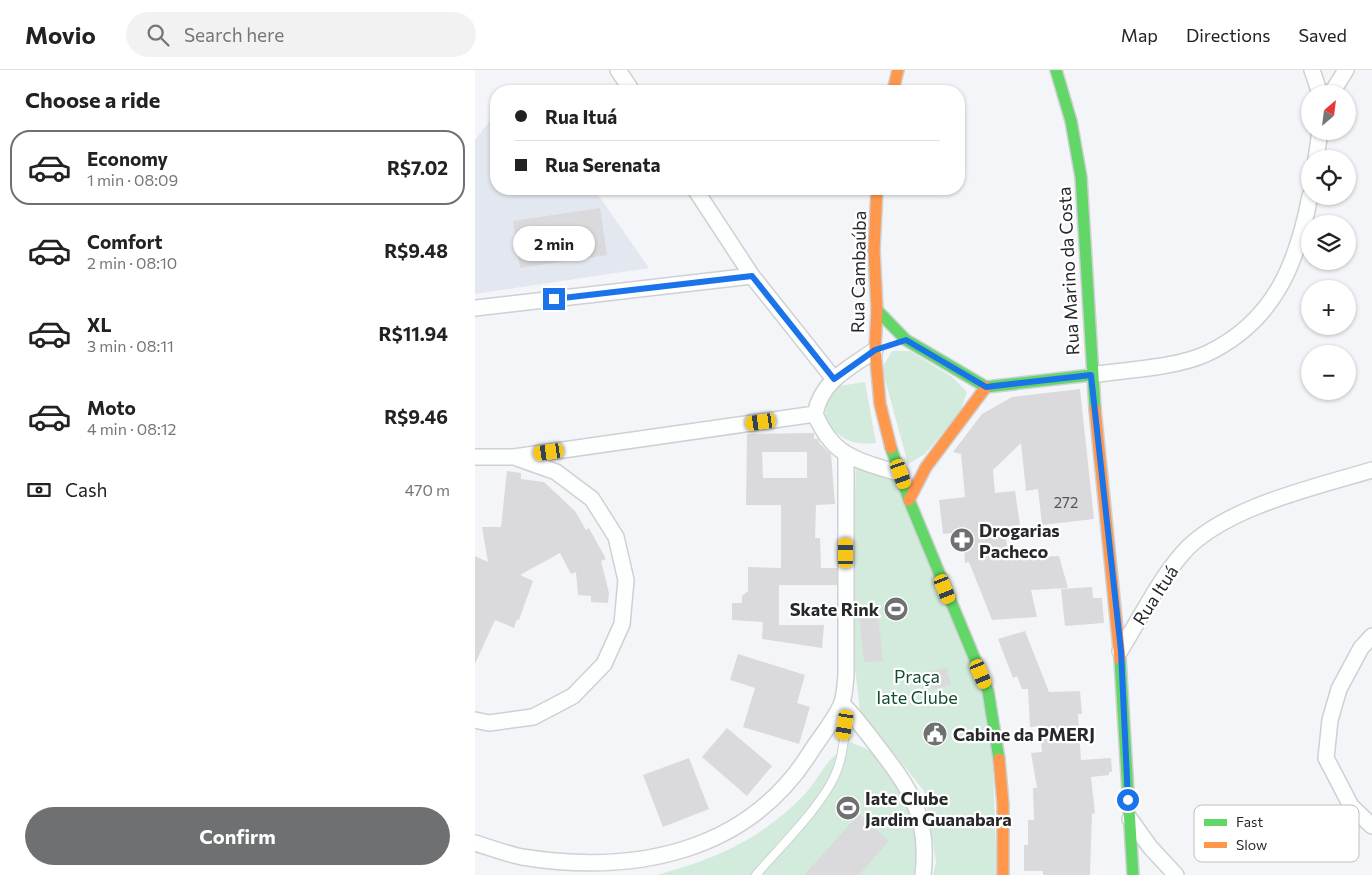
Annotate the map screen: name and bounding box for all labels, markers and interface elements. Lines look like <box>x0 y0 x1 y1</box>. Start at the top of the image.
search box <box>126 12 476 57</box>
text: Movio <box>25 20 96 49</box>
icon: search <box>144 21 172 49</box>
text: Search here <box>184 23 284 46</box>
text: Map <box>1121 24 1158 46</box>
text: Directions <box>1186 24 1270 46</box>
text: Saved <box>1298 24 1347 46</box>
north arrow <box>1301 85 1356 140</box>
map controls <box>1301 85 1356 400</box>
text: Choose a ride <box>25 86 160 113</box>
text: Rua Ituá <box>545 105 617 128</box>
icon: car <box>27 145 72 190</box>
text: Economy <box>87 147 168 170</box>
button: locate <box>1301 150 1356 205</box>
text: Rua Serenata <box>545 153 660 176</box>
text: R$7.02 <box>387 156 448 179</box>
text: 1 min · 08:09 <box>87 170 178 189</box>
street label: Rua Marino da Costa <box>1053 186 1083 356</box>
street label: Rua Cambaúba <box>846 211 870 333</box>
button: layers <box>1301 215 1356 270</box>
callout: 2 min <box>513 226 595 262</box>
icon: car <box>27 228 72 273</box>
text: Comfort <box>87 230 163 253</box>
text: 2 min <box>534 234 574 253</box>
text: R$9.48 <box>384 239 448 262</box>
text: 2 min · 08:10 <box>87 253 177 272</box>
button: + <box>1301 280 1356 335</box>
route end <box>543 288 565 310</box>
icon: car <box>27 311 72 356</box>
text: XL <box>87 313 112 336</box>
text: R$11.94 <box>379 322 448 345</box>
text: 3 min · 08:11 <box>87 336 174 355</box>
button: − <box>1301 345 1356 400</box>
icon: car <box>27 394 72 439</box>
text: Moto <box>87 396 136 419</box>
text: R$9.46 <box>384 405 448 428</box>
car <box>745 412 776 432</box>
text: 4 min · 08:12 <box>87 419 176 438</box>
car <box>533 442 564 462</box>
car <box>889 457 912 491</box>
icon: cash <box>25 476 53 504</box>
text: Cash <box>65 478 107 501</box>
text: 470 m <box>405 480 450 499</box>
house number: 272 <box>1054 493 1078 511</box>
place label: Drogarias Pacheco <box>979 519 1060 562</box>
pharmacy icon: Drogarias Pacheco <box>949 527 975 553</box>
car <box>838 538 853 568</box>
street label: Rua Ituá <box>1128 561 1182 629</box>
car <box>932 572 957 606</box>
sports icon: Skate Rink <box>883 596 909 622</box>
place label: Skate Rink <box>790 598 880 620</box>
car <box>968 657 993 691</box>
park label: Praça Iate Clube <box>876 665 958 708</box>
car <box>835 709 854 741</box>
public building icon: Cabine da PMERJ <box>922 721 948 747</box>
place label: Cabine da PMERJ <box>953 723 1095 745</box>
place label: Iate Clube Jardim Guanabara <box>865 787 1012 830</box>
route start <box>1117 789 1139 811</box>
sports icon: Iate Clube Jardim Guanabara <box>835 795 861 821</box>
legend <box>1194 805 1359 862</box>
button: Confirm <box>25 807 450 865</box>
text: Fast <box>1236 813 1263 830</box>
text: Slow <box>1236 836 1267 853</box>

